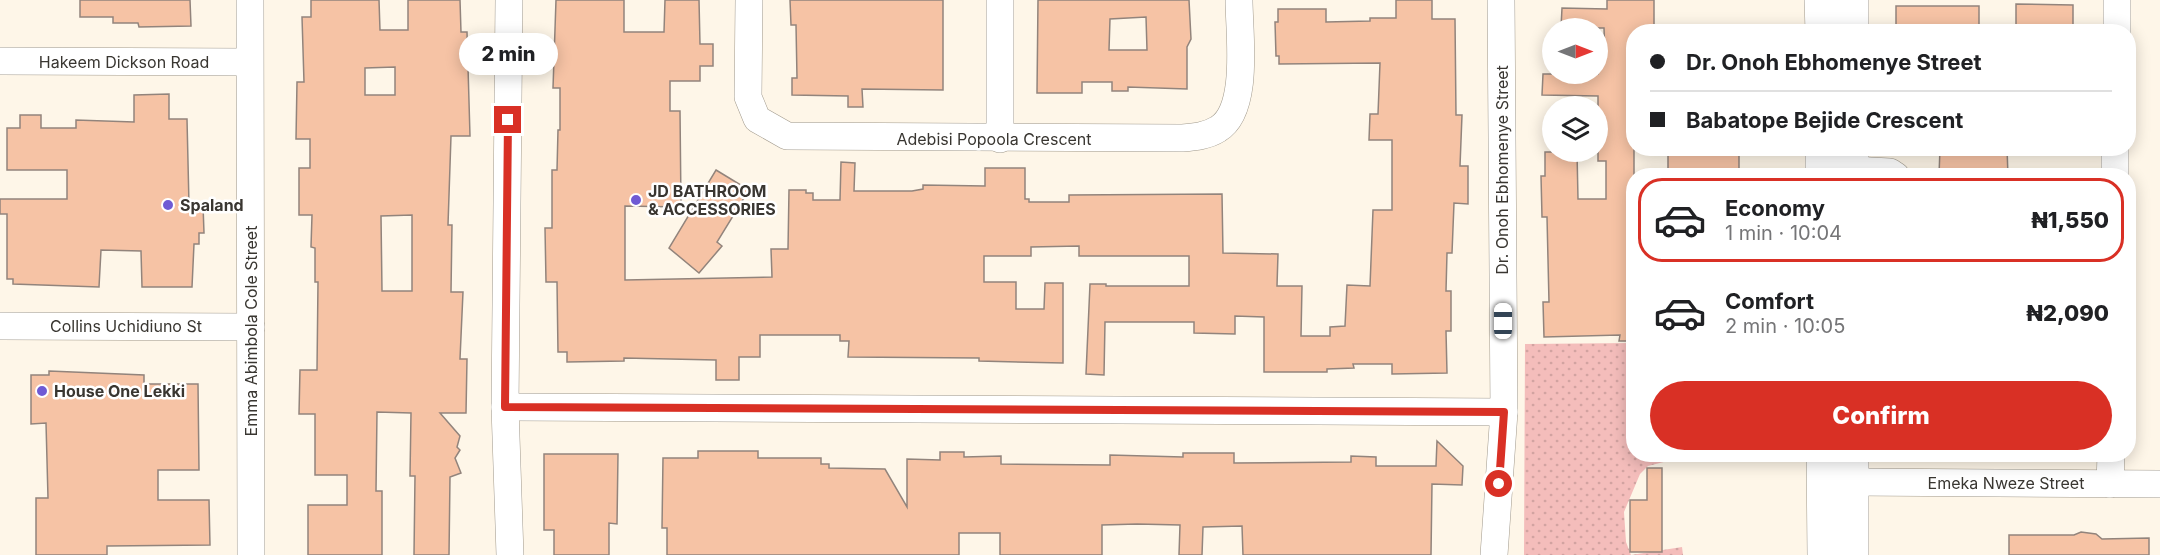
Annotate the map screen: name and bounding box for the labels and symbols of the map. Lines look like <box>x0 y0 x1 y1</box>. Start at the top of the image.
north arrow <box>1542 18 1608 84</box>
callout: 2 min <box>458 33 558 75</box>
street label: Hakeem Dickson Road <box>39 52 209 72</box>
street label: Dr. Onoh Ebhomenye Street <box>1492 65 1512 275</box>
route end <box>494 106 521 133</box>
street label: Adebisi Popoola Crescent <box>896 129 1092 149</box>
place label: JD BATHROOM & ACCESSORIES <box>648 181 776 219</box>
marker: JD BATHROOM & ACCESSORIES <box>629 193 643 207</box>
place label: Spaland <box>180 195 244 215</box>
marker: Spaland <box>161 198 175 212</box>
street label: Emma Abimbola Cole Street <box>241 226 261 436</box>
car <box>1494 303 1512 339</box>
street label: Collins Uchidiuno St <box>50 316 202 336</box>
place label: House One Lekki <box>54 381 185 401</box>
marker: House One Lekki <box>35 384 49 398</box>
route start <box>1485 470 1512 497</box>
street label: Emeka Nweze Street <box>1928 473 2084 493</box>

